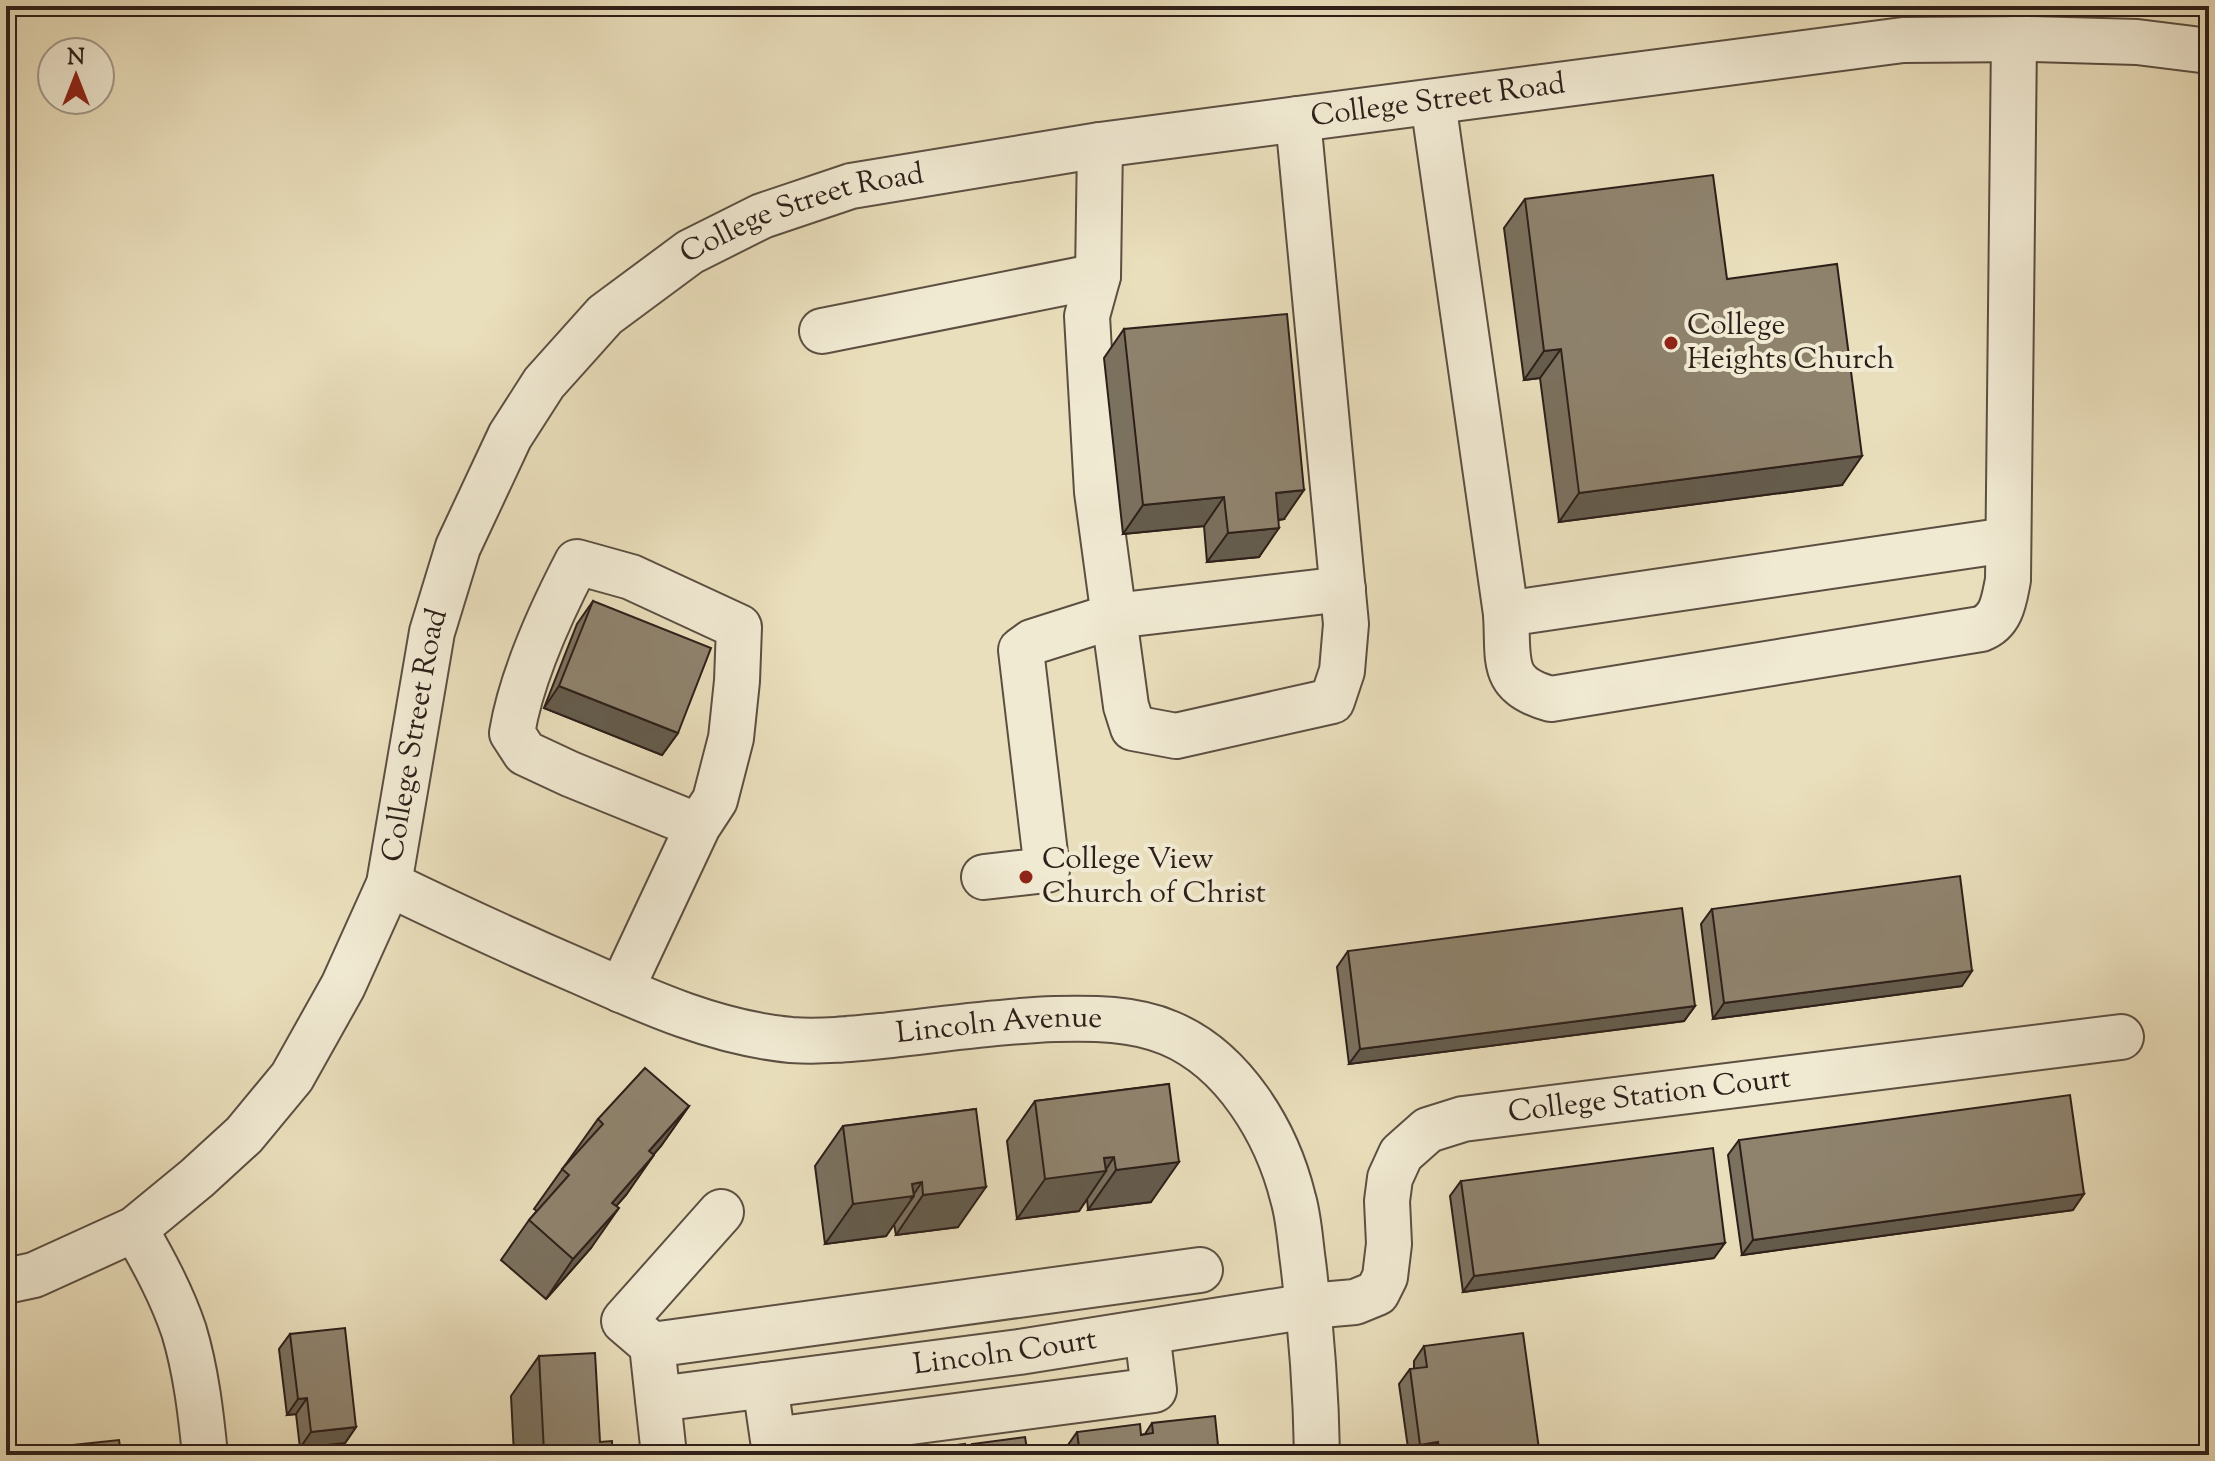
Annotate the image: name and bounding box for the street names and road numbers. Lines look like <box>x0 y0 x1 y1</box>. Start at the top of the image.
street label: College Street Road <box>1308 63 1568 139</box>
street label: College Street Road <box>673 153 927 275</box>
street label: College Street Road <box>372 603 459 865</box>
street label: Lincoln Avenue <box>894 997 1103 1056</box>
street label: College Station Court <box>1506 1057 1793 1135</box>
street label: Lincoln Court <box>911 1318 1100 1387</box>

